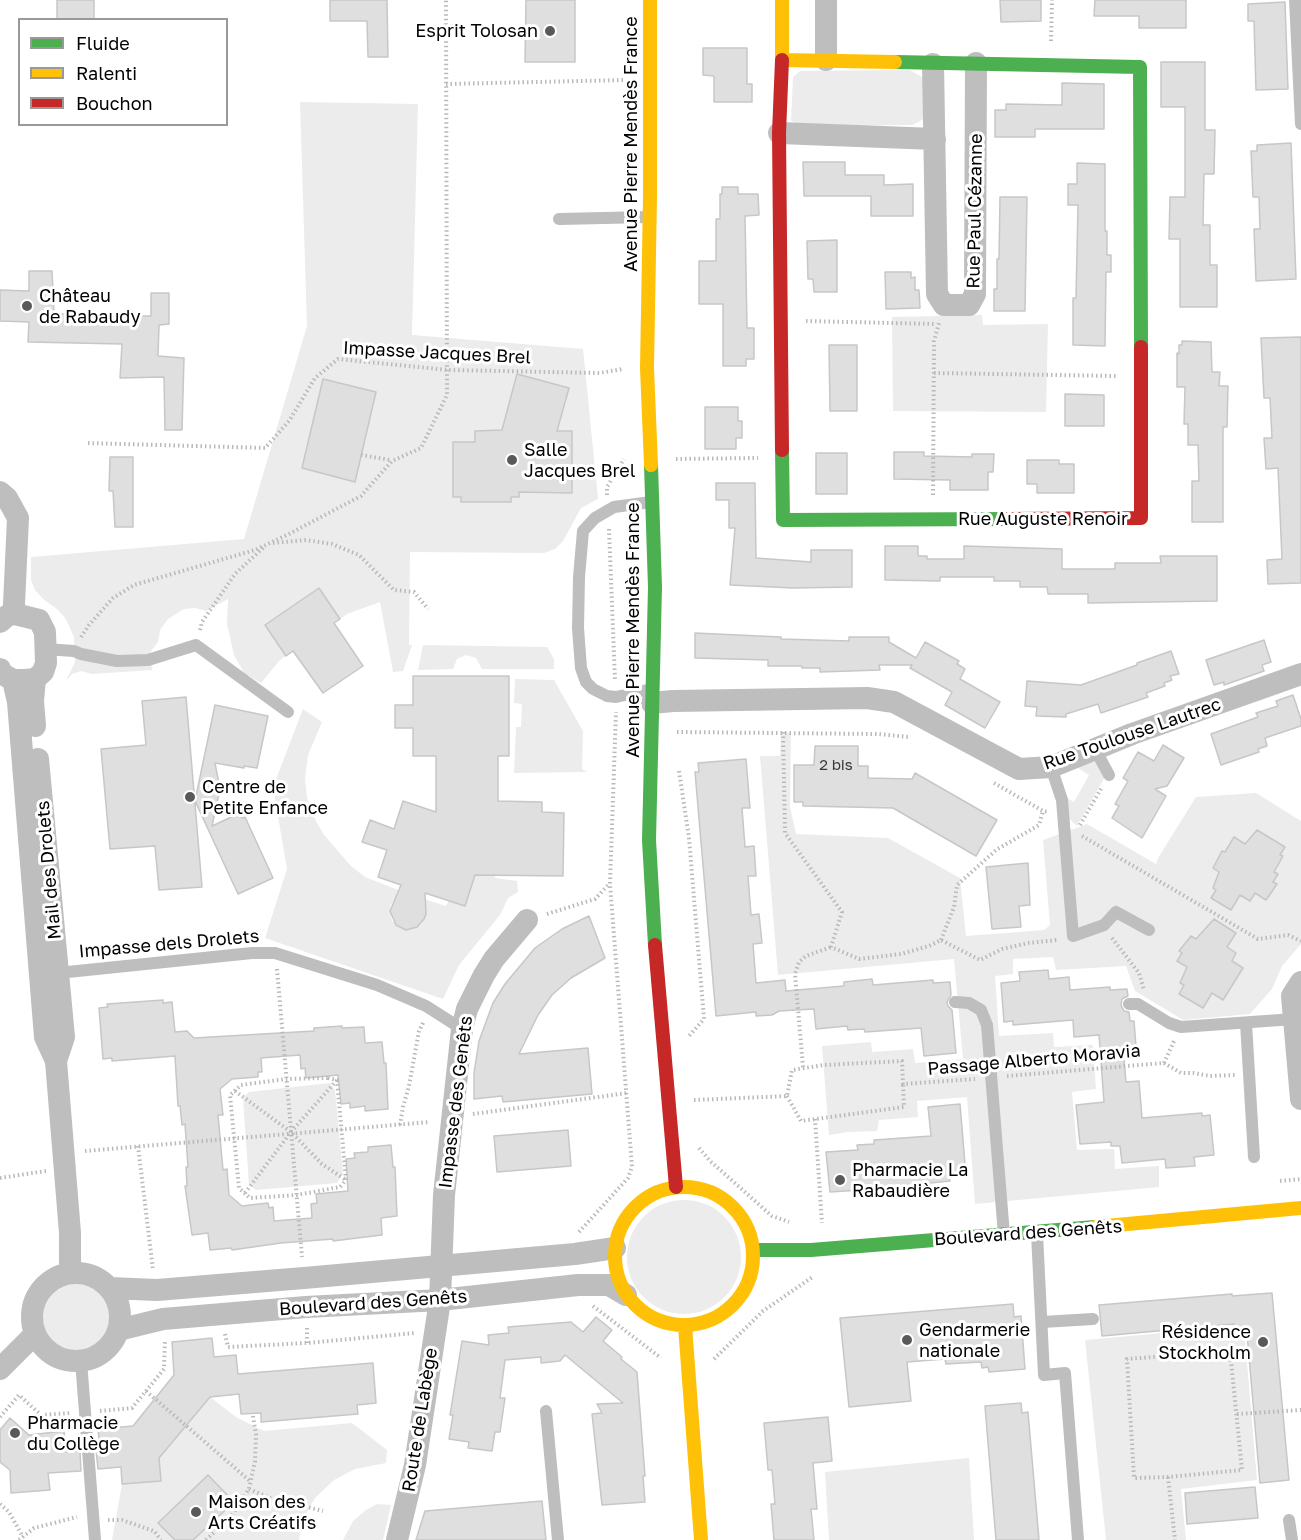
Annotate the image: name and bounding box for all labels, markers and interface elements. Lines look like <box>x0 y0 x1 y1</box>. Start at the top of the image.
street label: Avenue Pierre Mendès France <box>620 16 642 272</box>
legend <box>18 18 228 126</box>
place label: Esprit Tolosan <box>415 20 538 42</box>
marker: Esprit Tolosan <box>543 24 557 38</box>
text: Fluide <box>76 32 130 54</box>
text: Ralenti <box>76 62 137 84</box>
text: Bouchon <box>76 92 153 114</box>
street label: Rue Paul Cézanne <box>963 133 987 289</box>
place label: Château de Rabaudy <box>39 285 141 328</box>
marker: Château de Rabaudy <box>20 299 34 313</box>
street label: Impasse Jacques Brel <box>342 337 532 369</box>
place label: Salle Jacques Brel <box>524 439 636 482</box>
marker: Salle Jacques Brel <box>505 453 519 467</box>
street label: Avenue Pierre Mendès France <box>622 502 644 758</box>
street label: Rue Auguste Renoir <box>958 508 1128 530</box>
street label: Rue Toulouse Lautrec <box>1040 693 1224 775</box>
house number: 2 bis <box>819 756 853 774</box>
place label: Centre de Petite Enfance <box>202 776 328 818</box>
marker: Centre de Petite Enfance <box>183 790 197 804</box>
street label: Mail des Drolets <box>32 800 66 940</box>
street label: Impasse dels Drolets <box>78 925 260 963</box>
street label: Impasse des Genêts <box>435 1014 477 1190</box>
street label: Passage Alberto Moravia <box>927 1040 1141 1080</box>
place label: Pharmacie La Rabaudière <box>852 1159 968 1202</box>
marker: Pharmacie La Rabaudière <box>833 1173 847 1187</box>
street label: Boulevard des Genêts <box>933 1216 1123 1250</box>
street label: Boulevard des Genêts <box>278 1286 468 1320</box>
place label: Gendarmerie nationale <box>919 1319 1030 1362</box>
place label: Résidence Stockholm <box>1158 1321 1251 1364</box>
marker: Gendarmerie nationale <box>900 1333 914 1347</box>
marker: Résidence Stockholm <box>1256 1335 1270 1349</box>
street label: Route de Labège <box>398 1346 442 1494</box>
place label: Pharmacie du Collège <box>27 1412 120 1454</box>
marker: Pharmacie du Collège <box>8 1426 22 1440</box>
place label: Maison des Arts Créatifs <box>208 1491 316 1534</box>
marker: Maison des Arts Créatifs <box>189 1505 203 1519</box>

